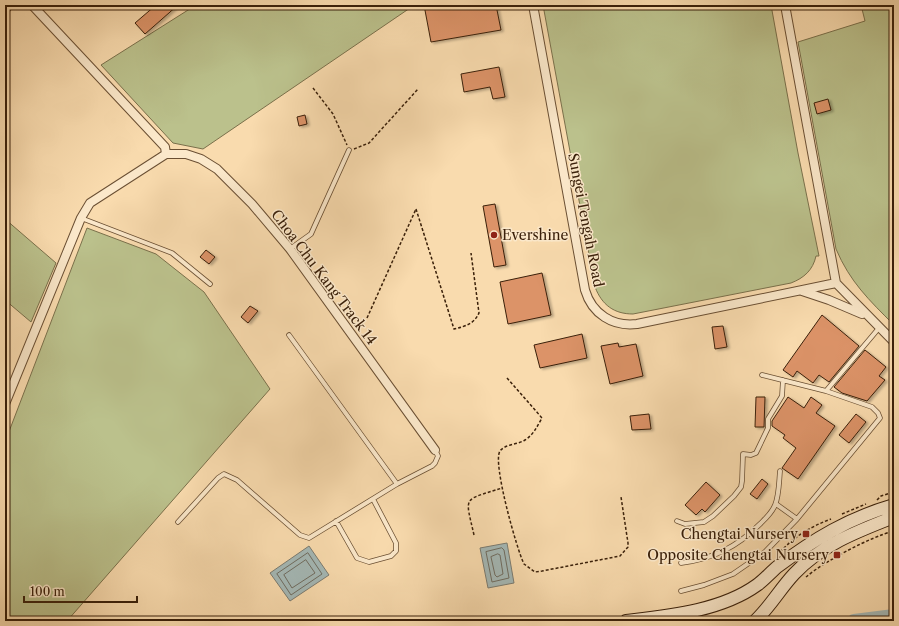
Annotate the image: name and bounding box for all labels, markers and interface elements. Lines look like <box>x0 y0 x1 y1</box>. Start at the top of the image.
street label: Sungei Tengah Road <box>564 151 608 289</box>
street label: Choa Chu Kang Track 14 <box>267 206 381 348</box>
place label: Evershine <box>502 226 568 244</box>
marker: Evershine <box>489 230 499 240</box>
place label: Chengtai Nursery <box>681 525 798 543</box>
marker: Chengtai Nursery <box>801 529 811 539</box>
place label: Opposite Chengtai Nursery <box>647 546 829 564</box>
marker: Opposite Chengtai Nursery <box>832 550 842 560</box>
scale bar <box>24 578 137 604</box>
text: 100 m <box>30 584 65 599</box>

